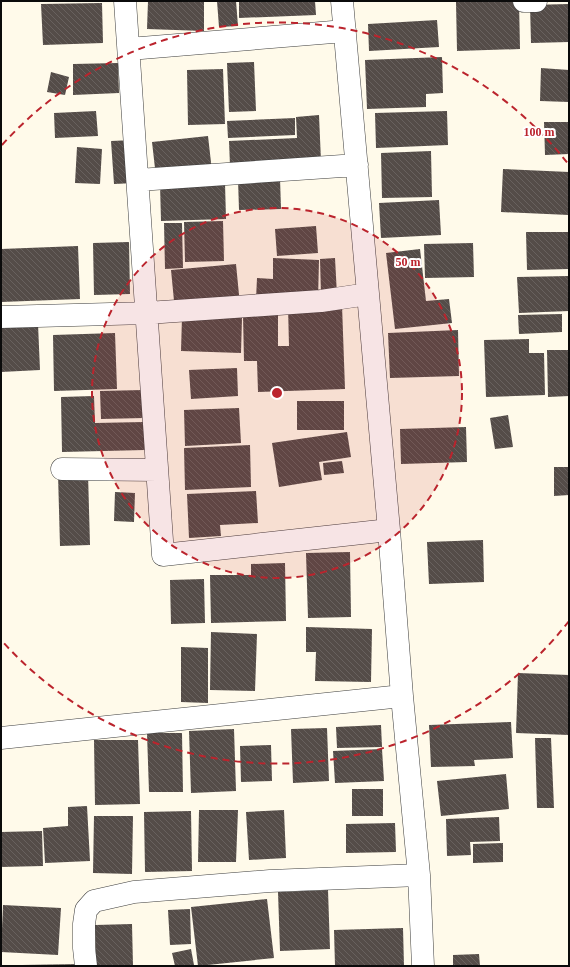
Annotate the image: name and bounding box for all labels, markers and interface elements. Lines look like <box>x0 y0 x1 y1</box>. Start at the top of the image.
text: 100 m <box>524 125 555 139</box>
text: 50 m <box>396 255 421 269</box>
centre of rings <box>270 386 284 400</box>

